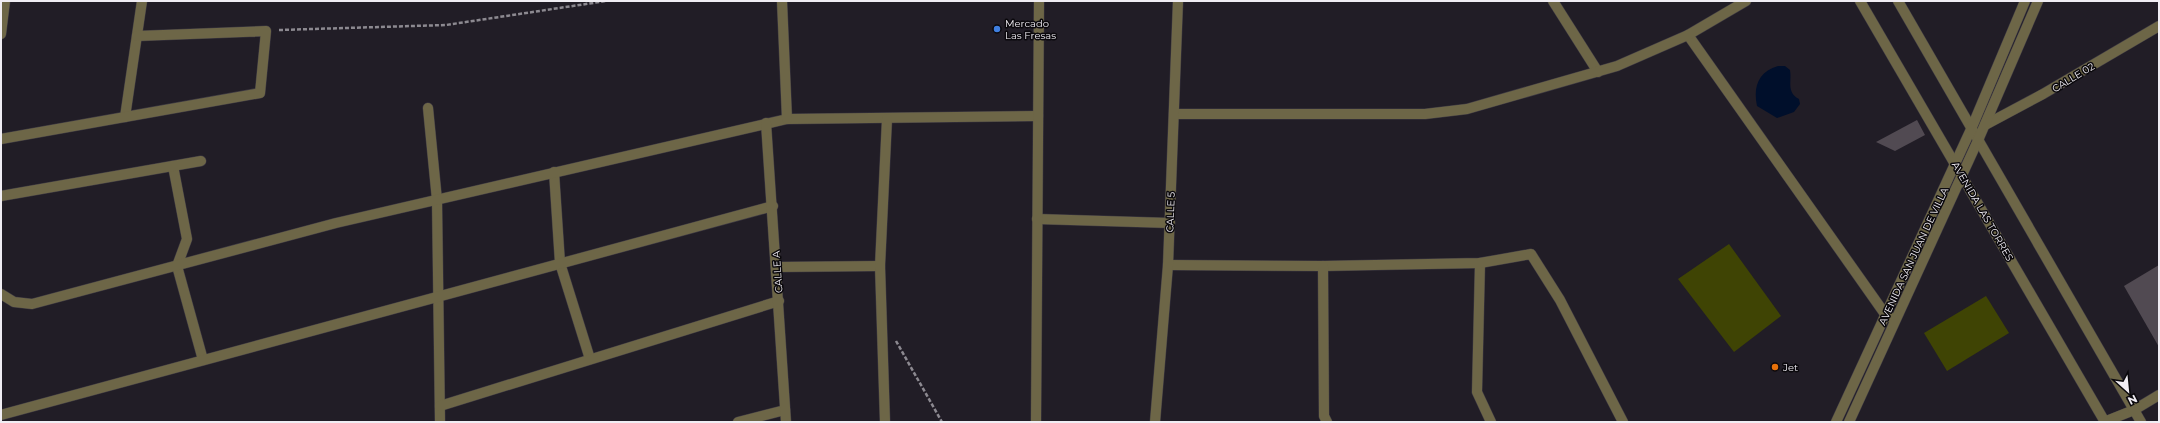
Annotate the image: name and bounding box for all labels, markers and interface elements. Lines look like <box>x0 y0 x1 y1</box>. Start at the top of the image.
place label: Mercado Las Fresas <box>1005 17 1056 42</box>
marker: Mercado Las Fresas <box>992 24 1002 34</box>
street label: CALLE 02 <box>2050 59 2097 95</box>
street label: AVENIDA LAS TORRES <box>1949 159 2016 263</box>
street label: AVENIDA SAN JUAN DE VILLA <box>1876 184 1952 327</box>
street label: CALLE 5 <box>1163 191 1178 233</box>
street label: CALLE A <box>769 250 785 294</box>
place label: Jet <box>1782 361 1798 374</box>
marker: Jet <box>1770 362 1780 372</box>
north arrow <box>2108 371 2148 411</box>
text: N <box>2125 392 2140 408</box>

